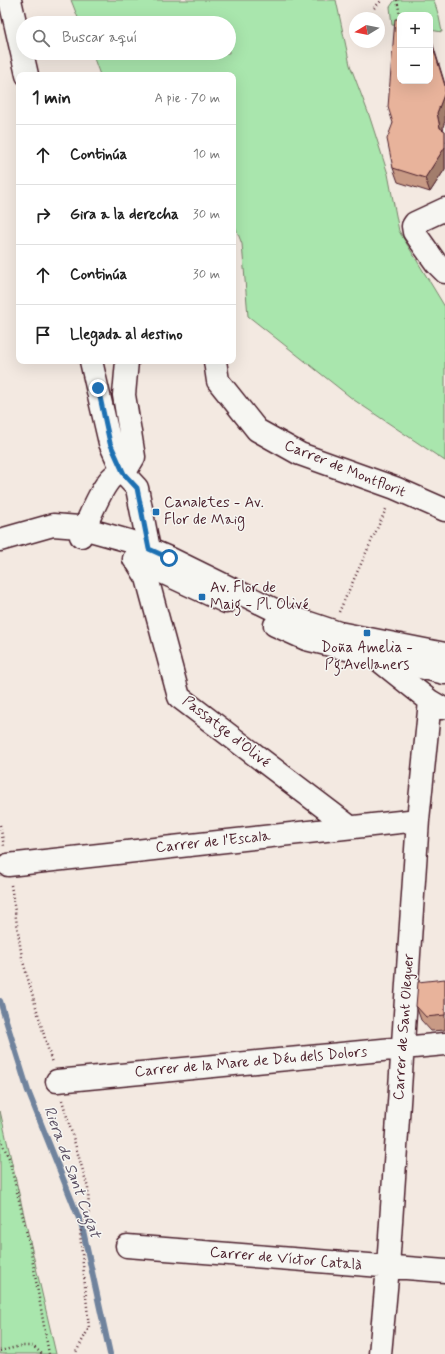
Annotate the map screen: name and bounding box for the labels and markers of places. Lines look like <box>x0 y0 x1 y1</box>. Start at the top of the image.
place label: Canaletes - Av. Flor de Maig <box>164 493 264 531</box>
marker: Canaletes - Av. Flor de Maig <box>151 507 161 517</box>
place label: Av. Flor de Maig - Pl. Olivé <box>210 578 309 616</box>
marker: Av. Flor de Maig - Pl. Olivé <box>197 592 207 602</box>
marker: Doña Amelia - Pg.Avellaners <box>362 628 372 638</box>
place label: Doña Amelia - Pg.Avellaners <box>321 638 413 676</box>

